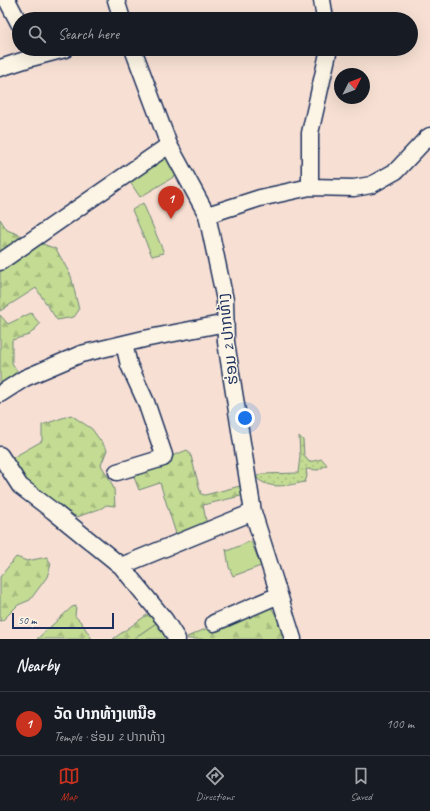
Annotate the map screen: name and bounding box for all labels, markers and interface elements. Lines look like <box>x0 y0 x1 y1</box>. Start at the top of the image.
search box <box>12 12 418 56</box>
icon: search <box>26 23 48 45</box>
text: Search here <box>58 25 119 44</box>
north arrow <box>334 68 370 104</box>
pin: 1 <box>158 186 184 219</box>
street label: ຮ່ອມ 2 ປາກທ້າງ <box>213 292 243 386</box>
your location <box>235 408 255 428</box>
scale bar <box>12 611 114 630</box>
text: 50 m <box>18 613 37 627</box>
text: Nearby <box>16 655 59 676</box>
text: ວັດ ປາກທ້າງເຫນືອ <box>54 705 156 724</box>
text: 1 <box>26 716 32 732</box>
text: 100 m <box>386 716 414 732</box>
text: Temple · ຮ່ອມ 2 ປາກທ້າງ <box>54 729 165 745</box>
tab: Map <box>58 765 80 803</box>
tab: Directions <box>196 765 234 803</box>
tab: Saved <box>350 765 372 803</box>

